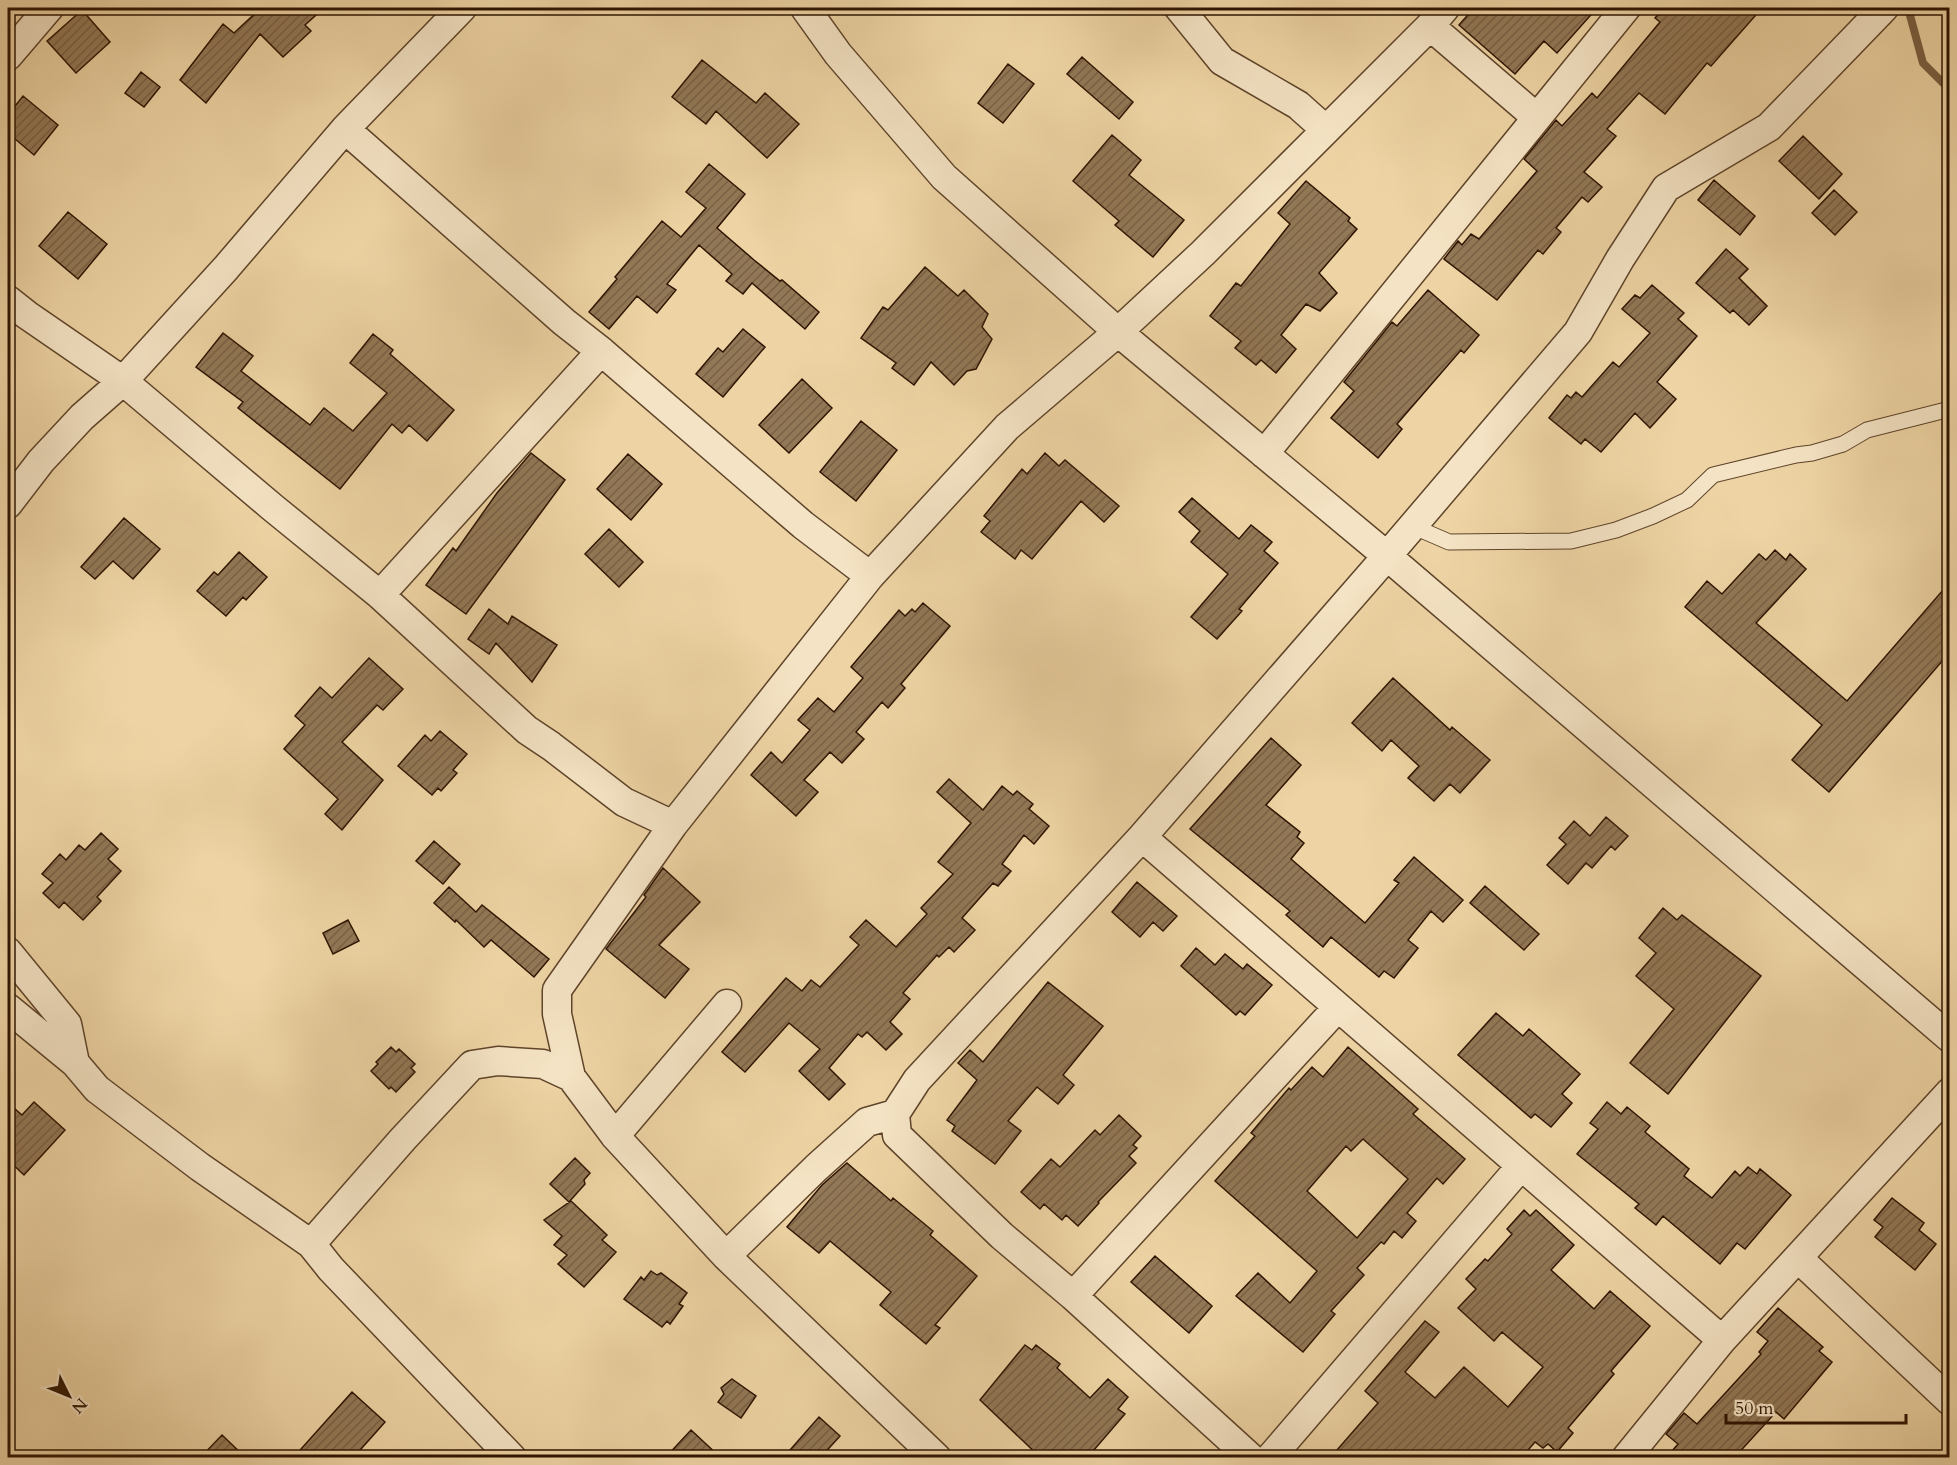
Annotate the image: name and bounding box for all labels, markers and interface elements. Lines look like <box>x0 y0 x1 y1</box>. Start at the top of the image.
north arrow <box>39 1366 99 1426</box>
scale bar <box>1726 1387 1906 1425</box>
text: N <box>66 1393 92 1418</box>
text: 50 m <box>1735 1396 1774 1421</box>

